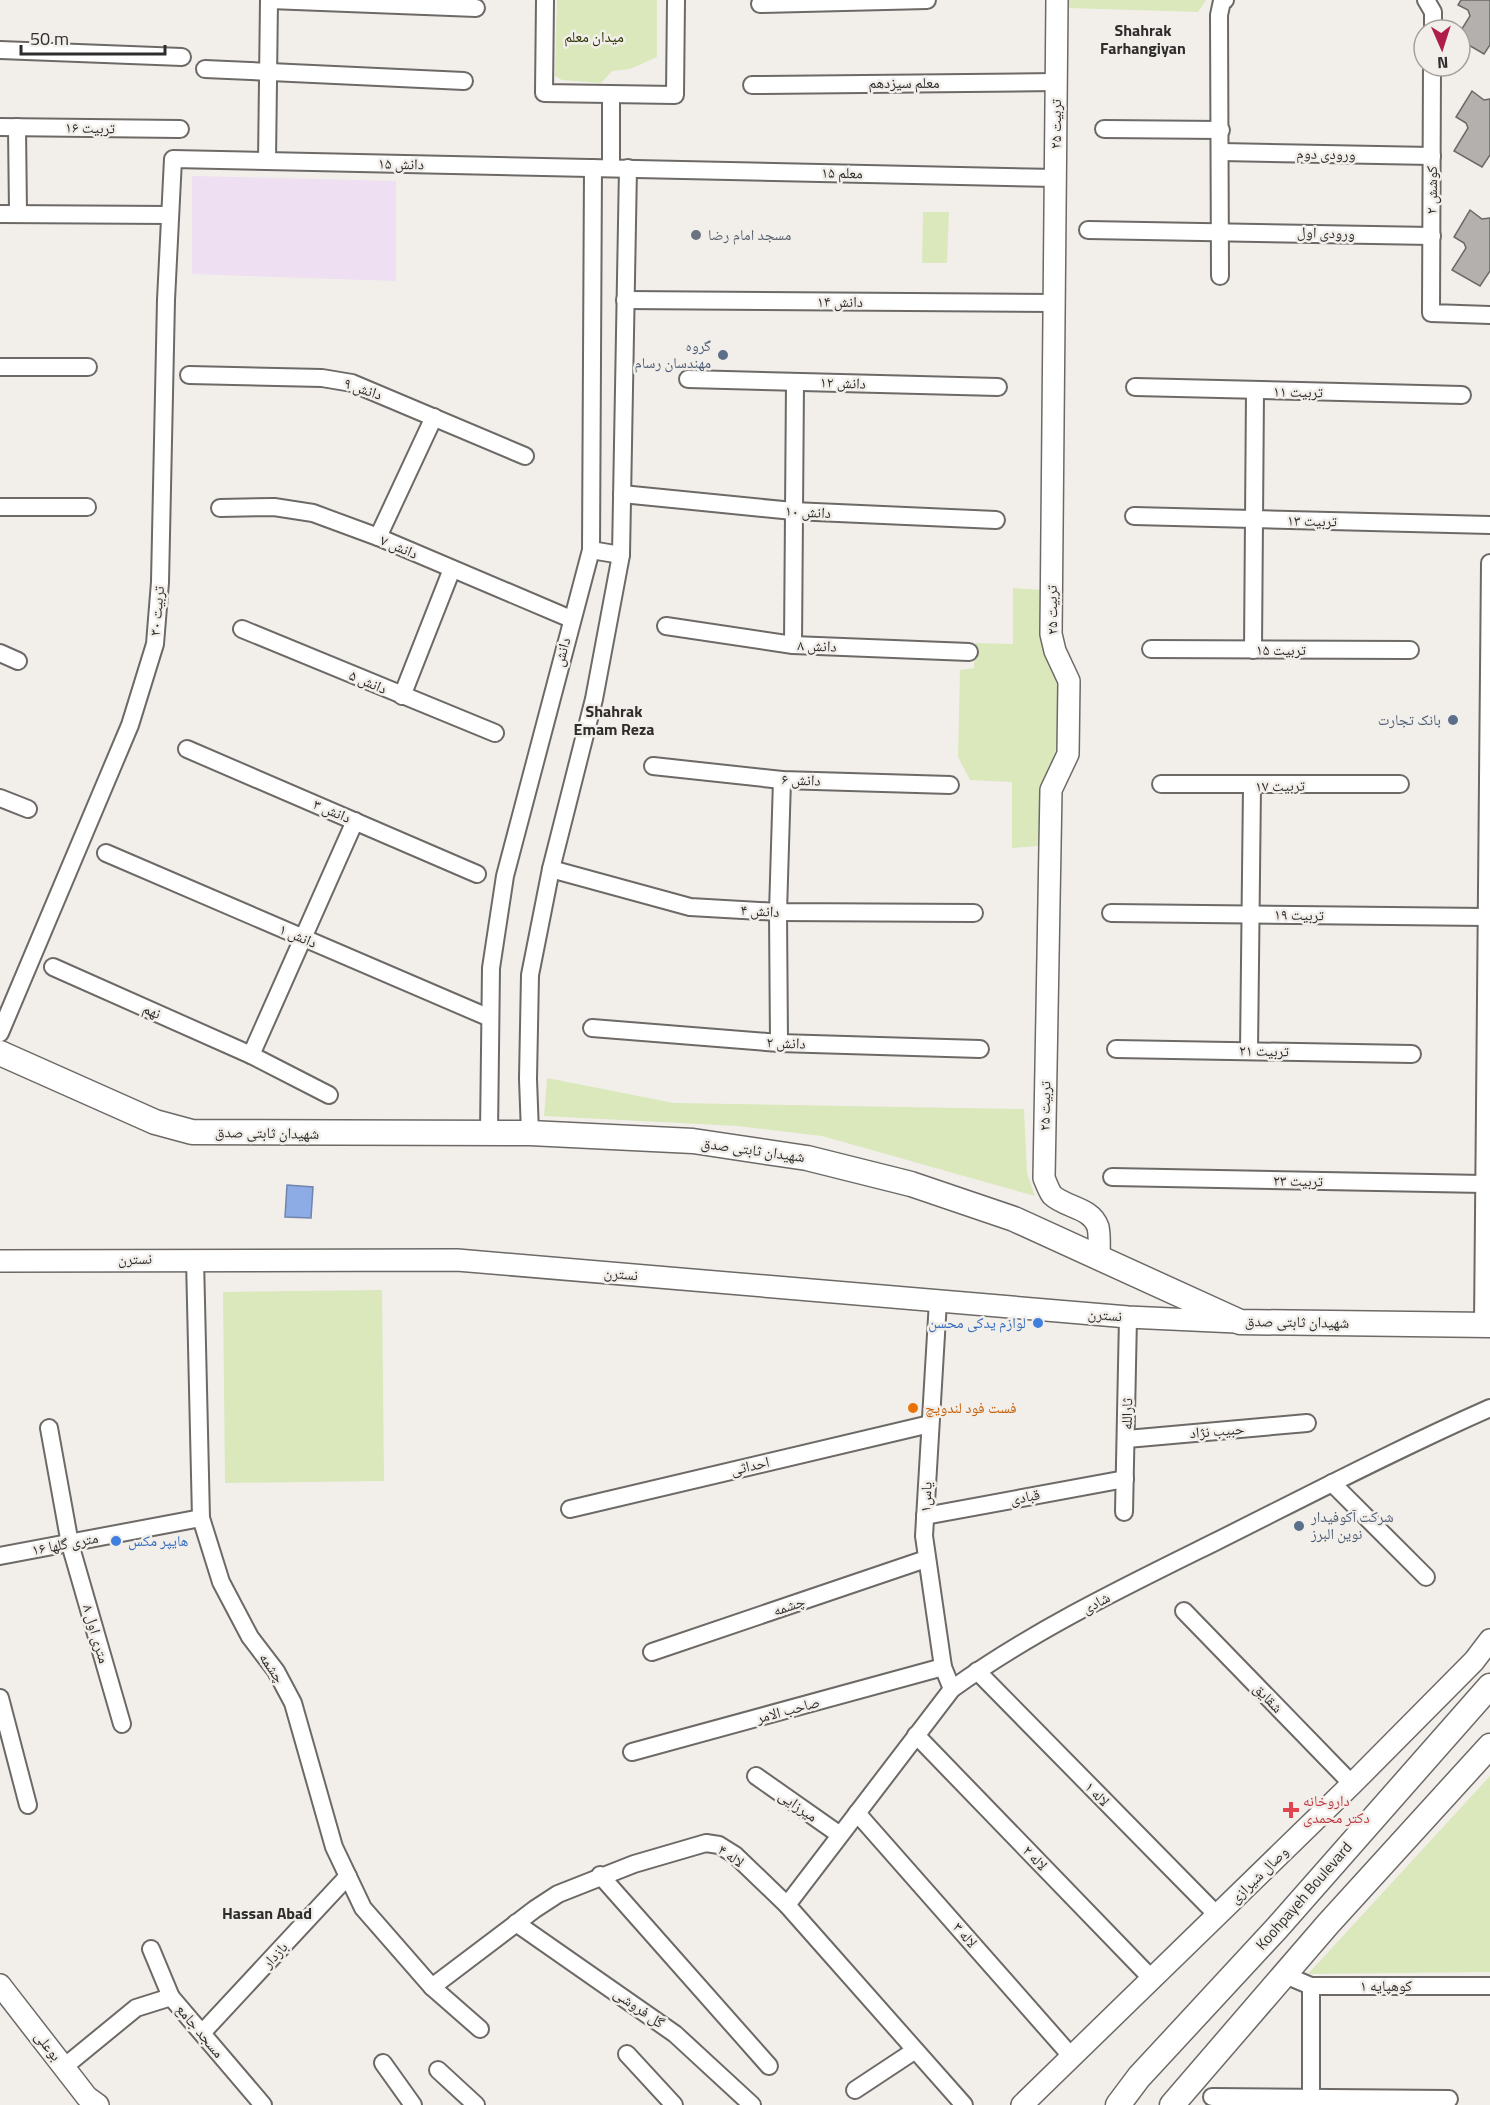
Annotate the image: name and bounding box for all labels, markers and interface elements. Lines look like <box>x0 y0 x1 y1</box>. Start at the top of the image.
scale bar <box>21 18 165 56</box>
district label: Shahrak Farhangiyan <box>1100 18 1186 60</box>
north arrow <box>1412 18 1472 78</box>
text: 50 m <box>30 25 69 52</box>
park label: میدان معلم <box>564 25 624 48</box>
text: N <box>1437 51 1449 75</box>
street label: معلم سیزدهم <box>868 71 940 94</box>
street label: تربیت ۲۵ <box>1044 99 1067 149</box>
street label: تربیت ۱۶ <box>65 116 116 139</box>
street label: ورودی دوم <box>1296 141 1356 166</box>
street label: دانش ۱۵ <box>378 152 424 175</box>
street label: معلم ۱۵ <box>821 161 863 184</box>
street label: کوشش ۲ <box>1420 166 1443 214</box>
street label: ورودی اول <box>1297 220 1355 245</box>
place label: مسجد امام رضا <box>708 223 792 246</box>
marker: مسجد امام رضا <box>689 228 703 242</box>
street label: دانش ۱۴ <box>817 290 863 313</box>
place label: گروه مهندسان رسام <box>634 334 711 374</box>
marker: گروه مهندسان رسام <box>716 348 730 362</box>
street label: دانش ۱۲ <box>820 370 866 395</box>
street label: دانش ۹ <box>341 371 385 406</box>
street label: تربیت ۱۱ <box>1273 380 1324 403</box>
street label: دانش ۱۰ <box>784 499 832 524</box>
street label: تربیت ۱۳ <box>1287 509 1338 532</box>
street label: دانش ۷ <box>377 528 422 565</box>
street label: تربیت ۲۵ <box>1040 584 1063 635</box>
street label: تربیت ۳۰ <box>143 585 170 637</box>
street label: دانش ۸ <box>797 633 837 658</box>
street label: دانش <box>547 635 576 669</box>
street label: تربیت ۱۵ <box>1256 638 1306 661</box>
street label: دانش ۵ <box>346 663 391 700</box>
district label: Shahrak Emam Reza <box>574 699 654 741</box>
place label: بانک تجارت <box>1378 708 1441 731</box>
marker: بانک تجارت <box>1446 713 1460 727</box>
street label: دانش ۶ <box>781 767 821 792</box>
street label: تربیت ۱۷ <box>1255 774 1306 797</box>
street label: دانش ۳ <box>310 792 355 829</box>
street label: دانش ۴ <box>740 898 780 923</box>
street label: تربیت ۱۹ <box>1274 903 1325 926</box>
street label: دانش ۱ <box>276 917 321 954</box>
street label: نهم <box>139 996 165 1025</box>
street label: دانش ۲ <box>766 1030 806 1055</box>
street label: تربیت ۲۱ <box>1239 1039 1290 1062</box>
street label: تربیت ۲۵ <box>1033 1080 1056 1131</box>
street label: شهیدان ثابتی صدق <box>215 1120 320 1145</box>
street label: شهیدان ثابتی صدق <box>700 1131 807 1168</box>
street label: تربیت ۲۳ <box>1273 1169 1324 1192</box>
street label: نسترن <box>118 1247 152 1270</box>
street label: نسترن <box>603 1261 639 1286</box>
street label: نسترن <box>1087 1302 1123 1327</box>
street label: شهیدان ثابتی صدق <box>1245 1309 1350 1334</box>
place label: لوازم یدکی محسن <box>928 1311 1026 1334</box>
marker: لوازم یدکی محسن <box>1031 1316 1045 1330</box>
place label: فست فود لندویچ <box>925 1396 1016 1419</box>
street label: ثارالله <box>1115 1398 1138 1430</box>
marker: فست فود لندویچ <box>906 1401 920 1415</box>
street label: حبیب نژاد <box>1189 1417 1246 1444</box>
street label: احداثی <box>728 1450 772 1481</box>
street label: یاس۱ <box>913 1481 938 1513</box>
street label: قبادی <box>1008 1482 1042 1511</box>
place label: شرکت آکوفیدار نوین البرز <box>1310 1505 1394 1545</box>
marker: شرکت آکوفیدار نوین البرز <box>1292 1519 1306 1533</box>
street label: ۱۶ متری گلها <box>30 1526 100 1561</box>
place label: هایپر مکس <box>128 1529 188 1552</box>
marker: هایپر مکس <box>109 1534 123 1548</box>
street label: شادی <box>1077 1586 1114 1620</box>
street label: چشمه <box>770 1589 808 1622</box>
street label: ۸ متری اول <box>77 1602 116 1666</box>
street label: چشمه <box>254 1648 291 1688</box>
street label: شقایق <box>1248 1677 1289 1718</box>
street label: صاحب الامر <box>753 1690 822 1729</box>
street label: لاله ۱ <box>1079 1776 1115 1812</box>
street label: میرزایی <box>774 1784 823 1827</box>
place label: داروخانه دکتر محمدی <box>1303 1789 1370 1829</box>
marker: داروخانه دکتر محمدی <box>1284 1803 1298 1817</box>
street label: Koohpayeh Boulevard <box>1250 1836 1357 1955</box>
street label: لاله ۴ <box>713 1838 749 1873</box>
street label: لاله ۲ <box>1017 1840 1053 1876</box>
street label: وصال شیرازی <box>1224 1840 1294 1909</box>
district label: Hassan Abad <box>222 1901 312 1925</box>
street label: لاله ۳ <box>948 1917 983 1953</box>
street label: بازدار <box>256 1936 293 1974</box>
street label: کوهپایه ۱ <box>1360 1974 1412 1997</box>
street label: گل فروشی <box>609 1982 670 2034</box>
street label: مسجد جامع <box>171 1999 230 2063</box>
street label: بوعلی <box>29 2026 68 2066</box>

